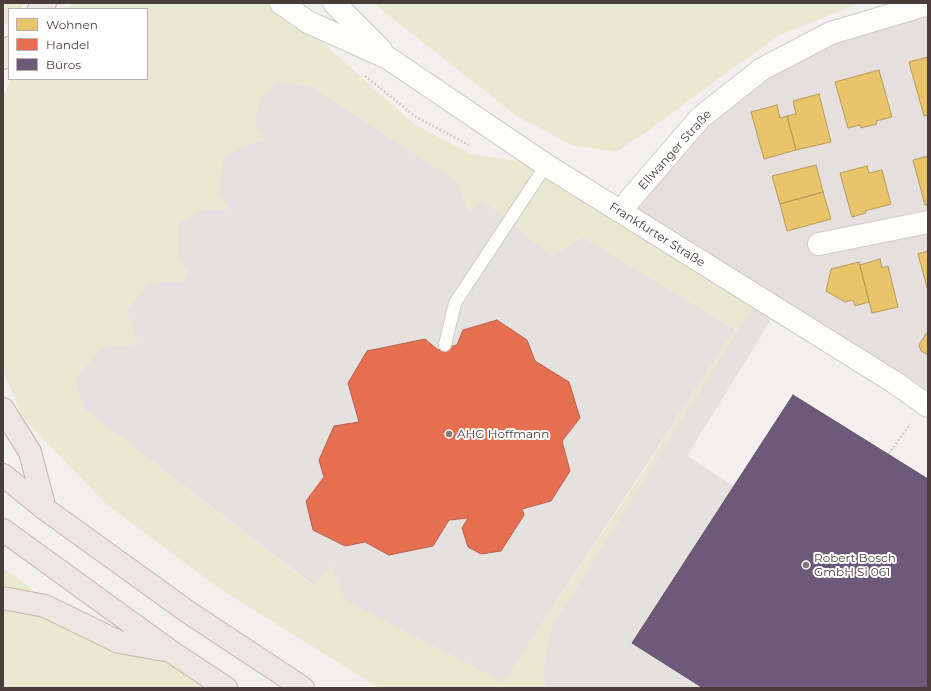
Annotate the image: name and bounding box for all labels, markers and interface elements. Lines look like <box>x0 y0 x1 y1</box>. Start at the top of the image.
legend <box>8 8 148 80</box>
text: Wohnen <box>46 17 98 32</box>
text: Handel <box>46 37 90 52</box>
text: Büros <box>46 57 81 72</box>
street label: Ellwanger Straße <box>635 107 715 193</box>
street label: Frankfurter Straße <box>607 200 707 270</box>
place label: AHG Hoffmann <box>457 427 549 441</box>
marker: AHG Hoffmann <box>444 429 454 439</box>
place label: Robert Bosch GmbH Si 061 <box>814 551 896 579</box>
marker: Robert Bosch GmbH Si 061 <box>801 560 811 570</box>

